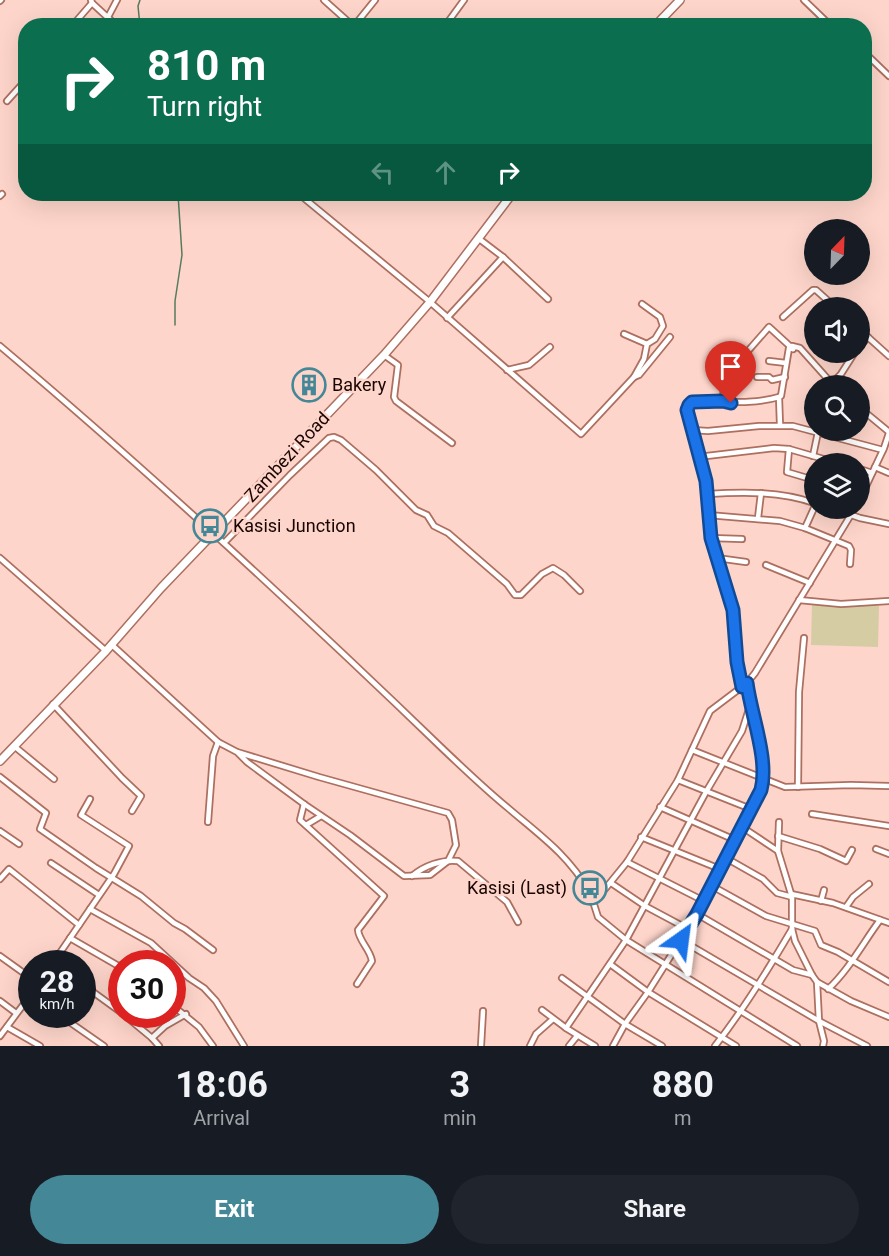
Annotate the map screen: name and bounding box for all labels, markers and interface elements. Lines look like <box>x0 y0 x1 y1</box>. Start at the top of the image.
text: 810 m <box>147 41 266 90</box>
icon: right <box>48 42 126 120</box>
text: Turn right <box>147 91 262 123</box>
icon: left <box>366 156 399 189</box>
icon: ahead <box>429 156 462 189</box>
icon: right <box>492 156 525 189</box>
north arrow <box>804 219 870 285</box>
map controls <box>804 219 870 519</box>
button: sound <box>804 297 870 363</box>
pin <box>705 341 756 403</box>
icon: arrive <box>714 350 747 383</box>
building icon: Bakery <box>291 367 327 403</box>
place label: Bakery <box>332 374 387 395</box>
button: search <box>804 375 870 441</box>
street label: Zambezi Road <box>240 407 334 506</box>
button: layers <box>804 453 870 519</box>
bus stop icon: Kasisi Junction <box>192 508 228 544</box>
place label: Kasisi Junction <box>233 515 356 536</box>
bus stop icon: Kasisi (Last) <box>572 870 608 906</box>
place label: Kasisi (Last) <box>467 877 567 899</box>
position arrow <box>649 908 713 972</box>
speed limit sign: 30 <box>108 950 186 1028</box>
text: 28 <box>40 964 74 999</box>
text: km/h <box>39 995 75 1013</box>
text: 18:06 <box>175 1064 268 1106</box>
text: 3 <box>450 1064 470 1106</box>
text: 880 <box>652 1064 714 1106</box>
text: Arrival <box>193 1106 250 1130</box>
text: min <box>443 1106 477 1130</box>
text: m <box>674 1106 692 1130</box>
button: Exit <box>30 1175 439 1244</box>
button: Share <box>451 1175 859 1244</box>

